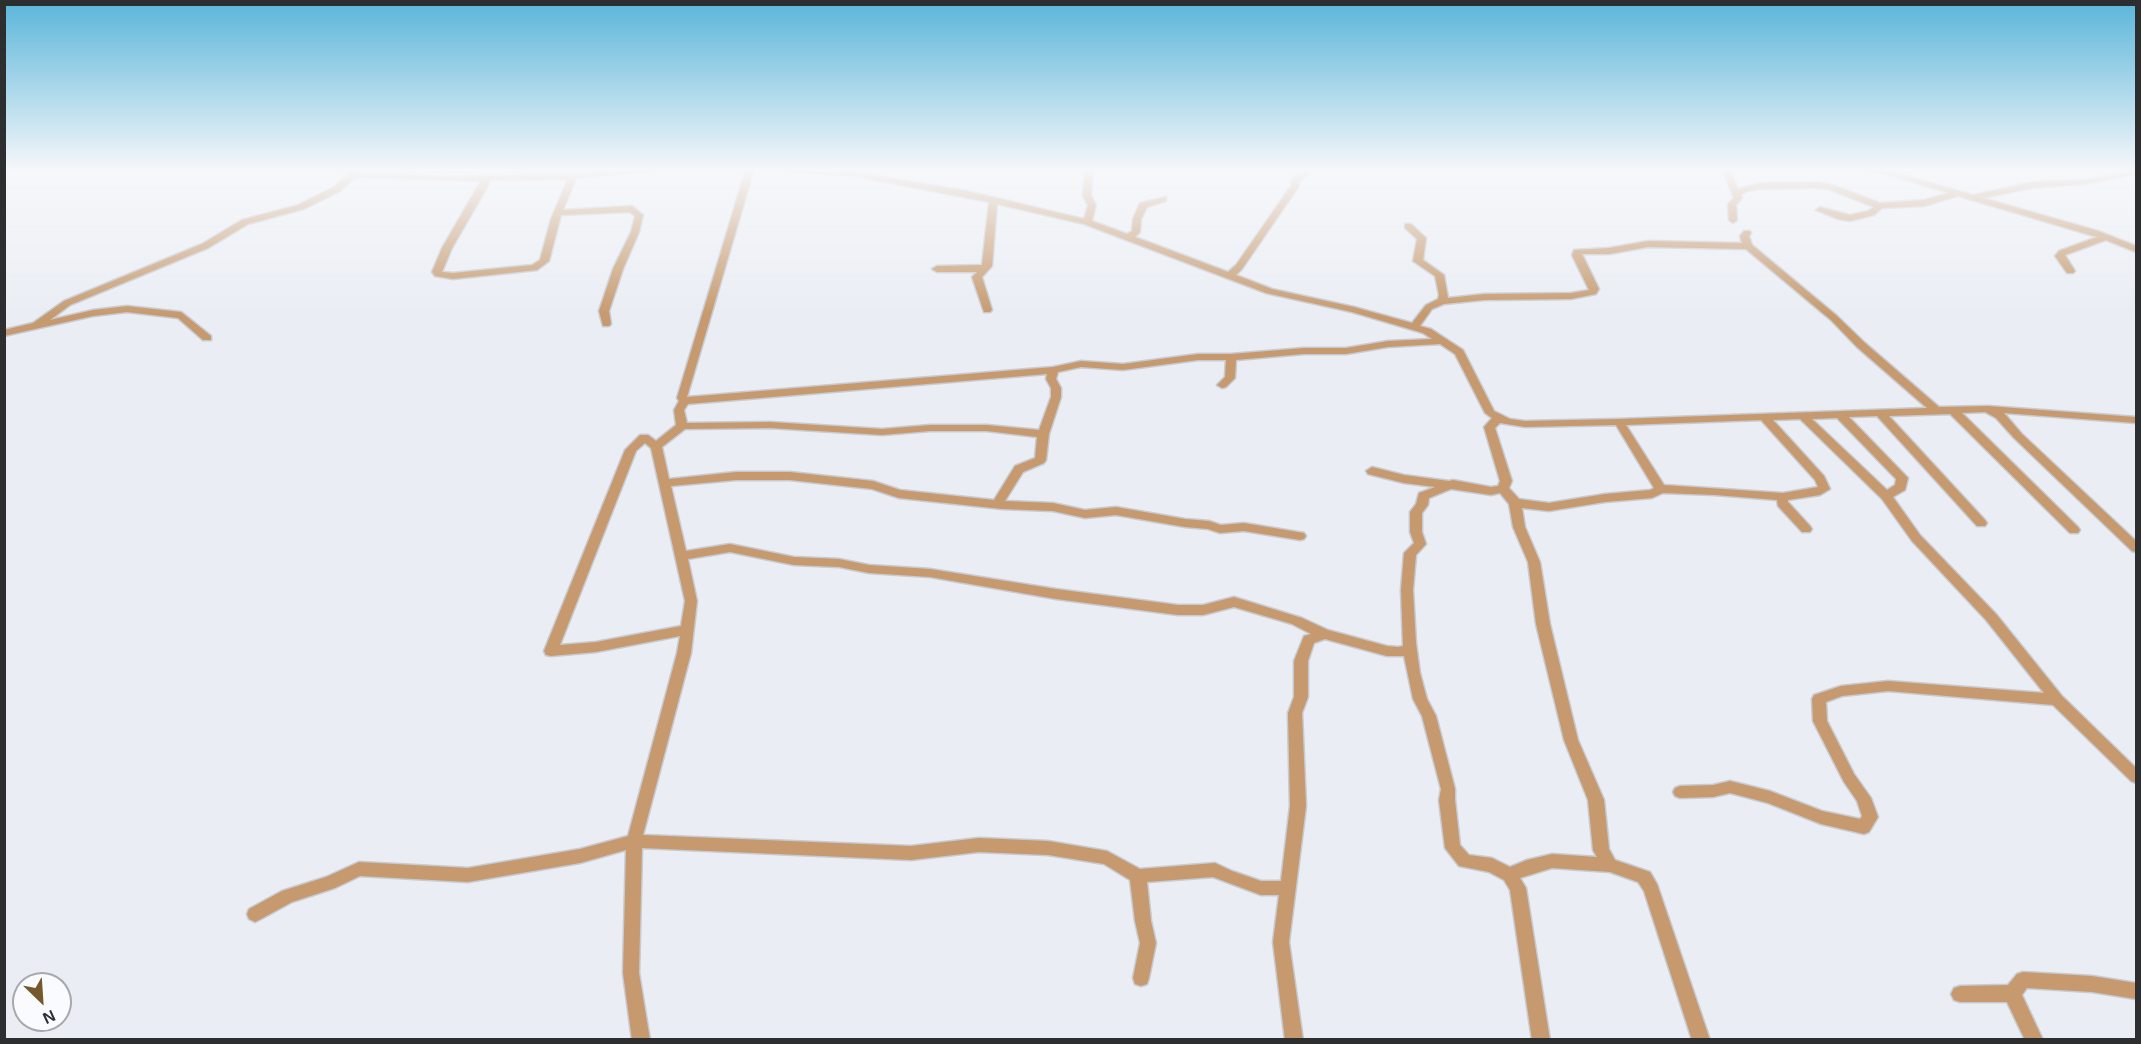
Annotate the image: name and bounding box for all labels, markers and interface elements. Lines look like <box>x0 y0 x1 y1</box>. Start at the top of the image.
north arrow <box>12 972 72 1032</box>
text: N <box>40 1007 58 1027</box>

